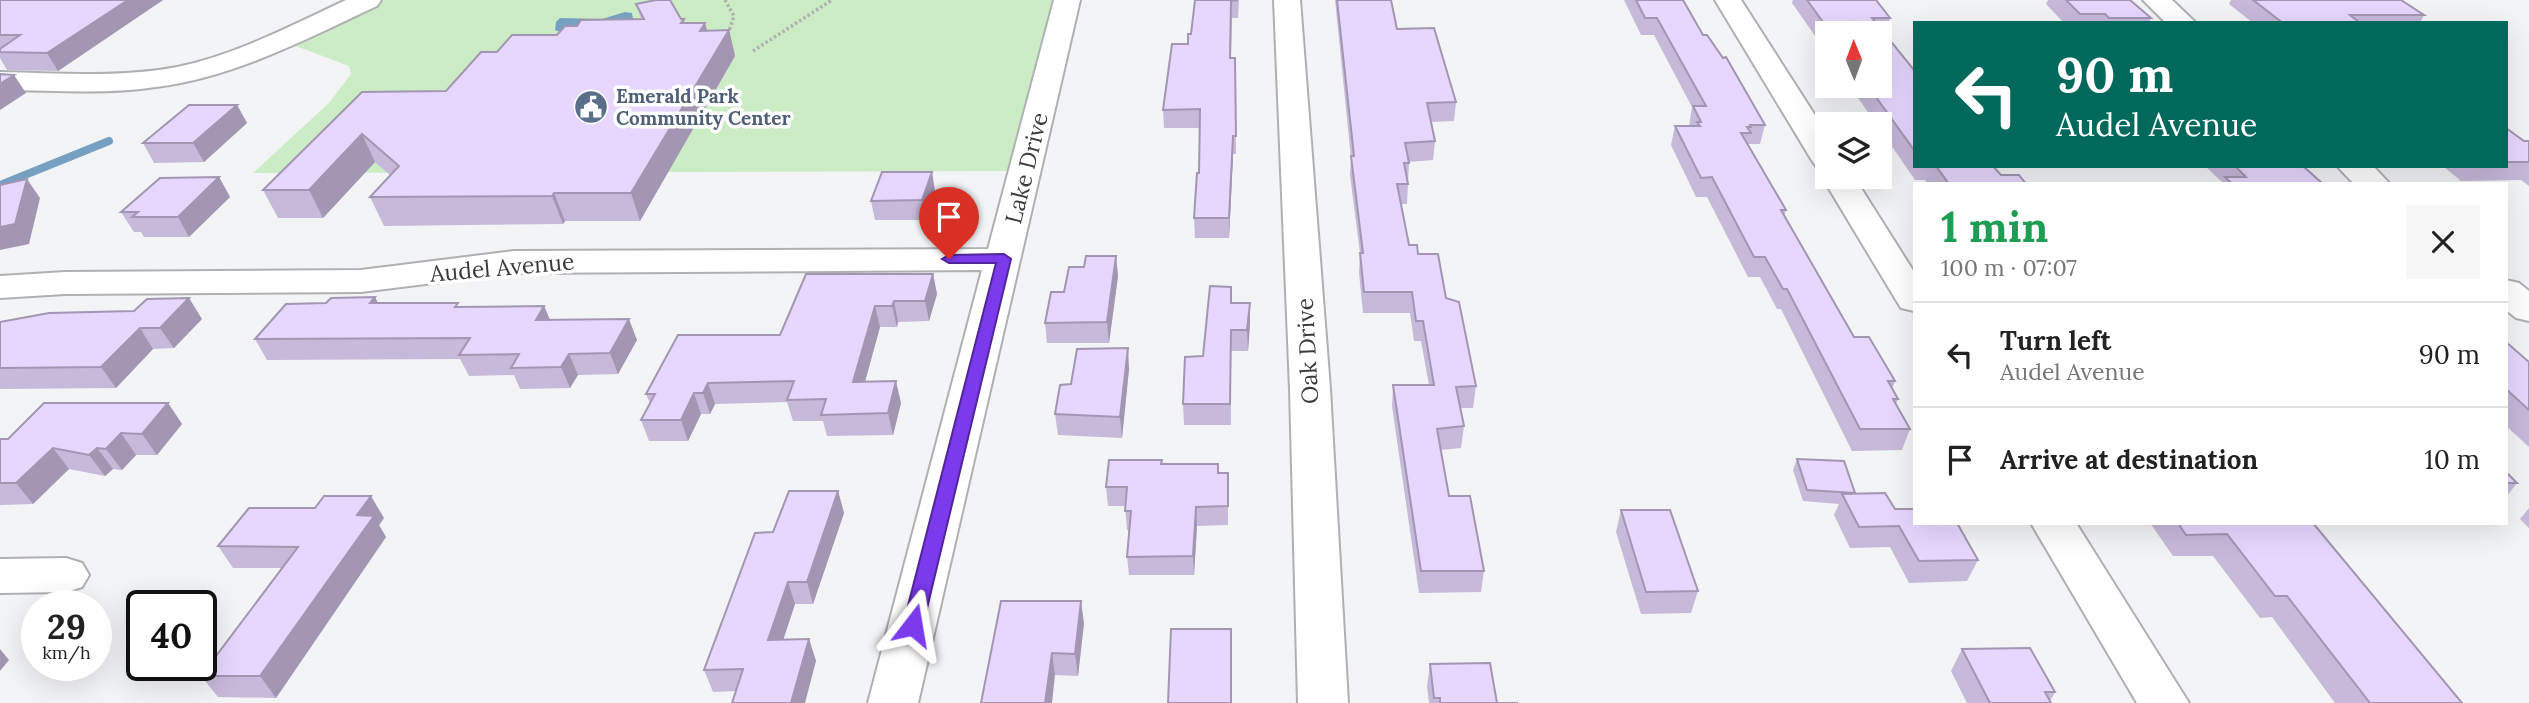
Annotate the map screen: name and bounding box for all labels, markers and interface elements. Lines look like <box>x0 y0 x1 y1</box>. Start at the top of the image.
north arrow <box>1815 21 1892 98</box>
map controls <box>1815 21 1892 189</box>
text: 90 m <box>2056 43 2173 105</box>
icon: left <box>1941 49 2032 140</box>
place label: Emerald Park Community Center <box>616 84 791 130</box>
public building icon: Emerald Park Community Center <box>572 88 610 126</box>
text: Audel Avenue <box>2056 104 2257 145</box>
street label: Lake Drive <box>998 109 1054 227</box>
button: layers <box>1815 112 1892 189</box>
pin <box>919 187 979 259</box>
icon: arrive <box>930 198 968 236</box>
text: 1 min <box>1941 200 2048 254</box>
button: close <box>2406 205 2480 279</box>
street label: Audel Avenue <box>428 246 575 288</box>
text: 100 m · 07:07 <box>1941 253 2077 282</box>
street label: Oak Drive <box>1290 297 1324 405</box>
text: Turn left <box>2000 324 2111 357</box>
icon: left <box>1941 336 1979 374</box>
text: 90 m <box>2419 338 2480 371</box>
text: Audel Avenue <box>2000 357 2145 386</box>
icon: arrive <box>1941 441 1979 479</box>
text: Arrive at destination <box>2000 443 2258 476</box>
text: 10 m <box>2424 443 2480 476</box>
position arrow <box>876 588 950 662</box>
speed limit sign: 40 <box>126 590 217 681</box>
text: 29 <box>47 604 86 649</box>
text: km/h <box>42 641 91 664</box>

